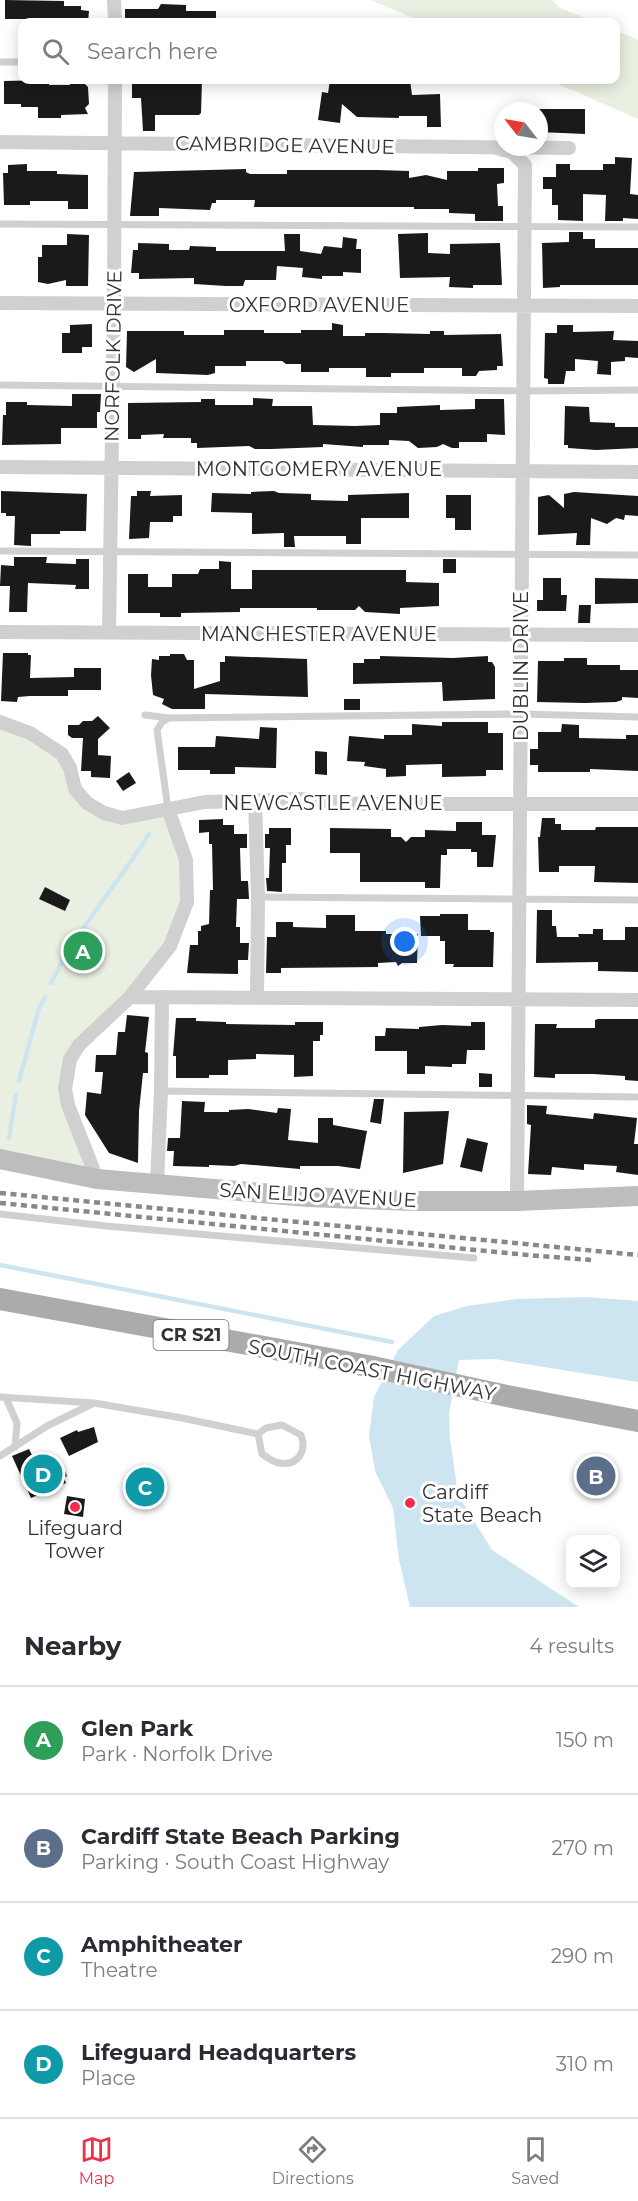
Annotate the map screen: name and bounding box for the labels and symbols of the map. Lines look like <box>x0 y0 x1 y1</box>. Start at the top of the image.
north arrow <box>494 102 548 156</box>
street label: CAMBRIDGE AVENUE <box>175 131 395 159</box>
street label: NORFOLK DRIVE <box>100 270 126 442</box>
street label: OXFORD AVENUE <box>229 293 409 317</box>
street label: MONTGOMERY AVENUE <box>196 457 442 481</box>
street label: DUBLIN DRIVE <box>509 591 533 741</box>
street label: MANCHESTER AVENUE <box>201 622 437 646</box>
street label: NEWCASTLE AVENUE <box>223 791 443 815</box>
your location <box>390 927 419 956</box>
pin: A <box>64 928 103 974</box>
street label: SAN ELIJO AVENUE <box>219 1178 417 1212</box>
road number: CR S21 <box>154 1320 228 1350</box>
street label: SOUTH COAST HIGHWAY <box>246 1334 498 1406</box>
pin: D <box>24 1452 63 1496</box>
pin: B <box>576 1454 616 1498</box>
pin: C <box>126 1464 164 1510</box>
place label: Cardiff State Beach <box>422 1480 542 1527</box>
marker: Cardiff State Beach <box>403 1496 417 1510</box>
marker: Lifeguard Tower <box>68 1500 82 1514</box>
place label: Lifeguard Tower <box>27 1516 123 1563</box>

